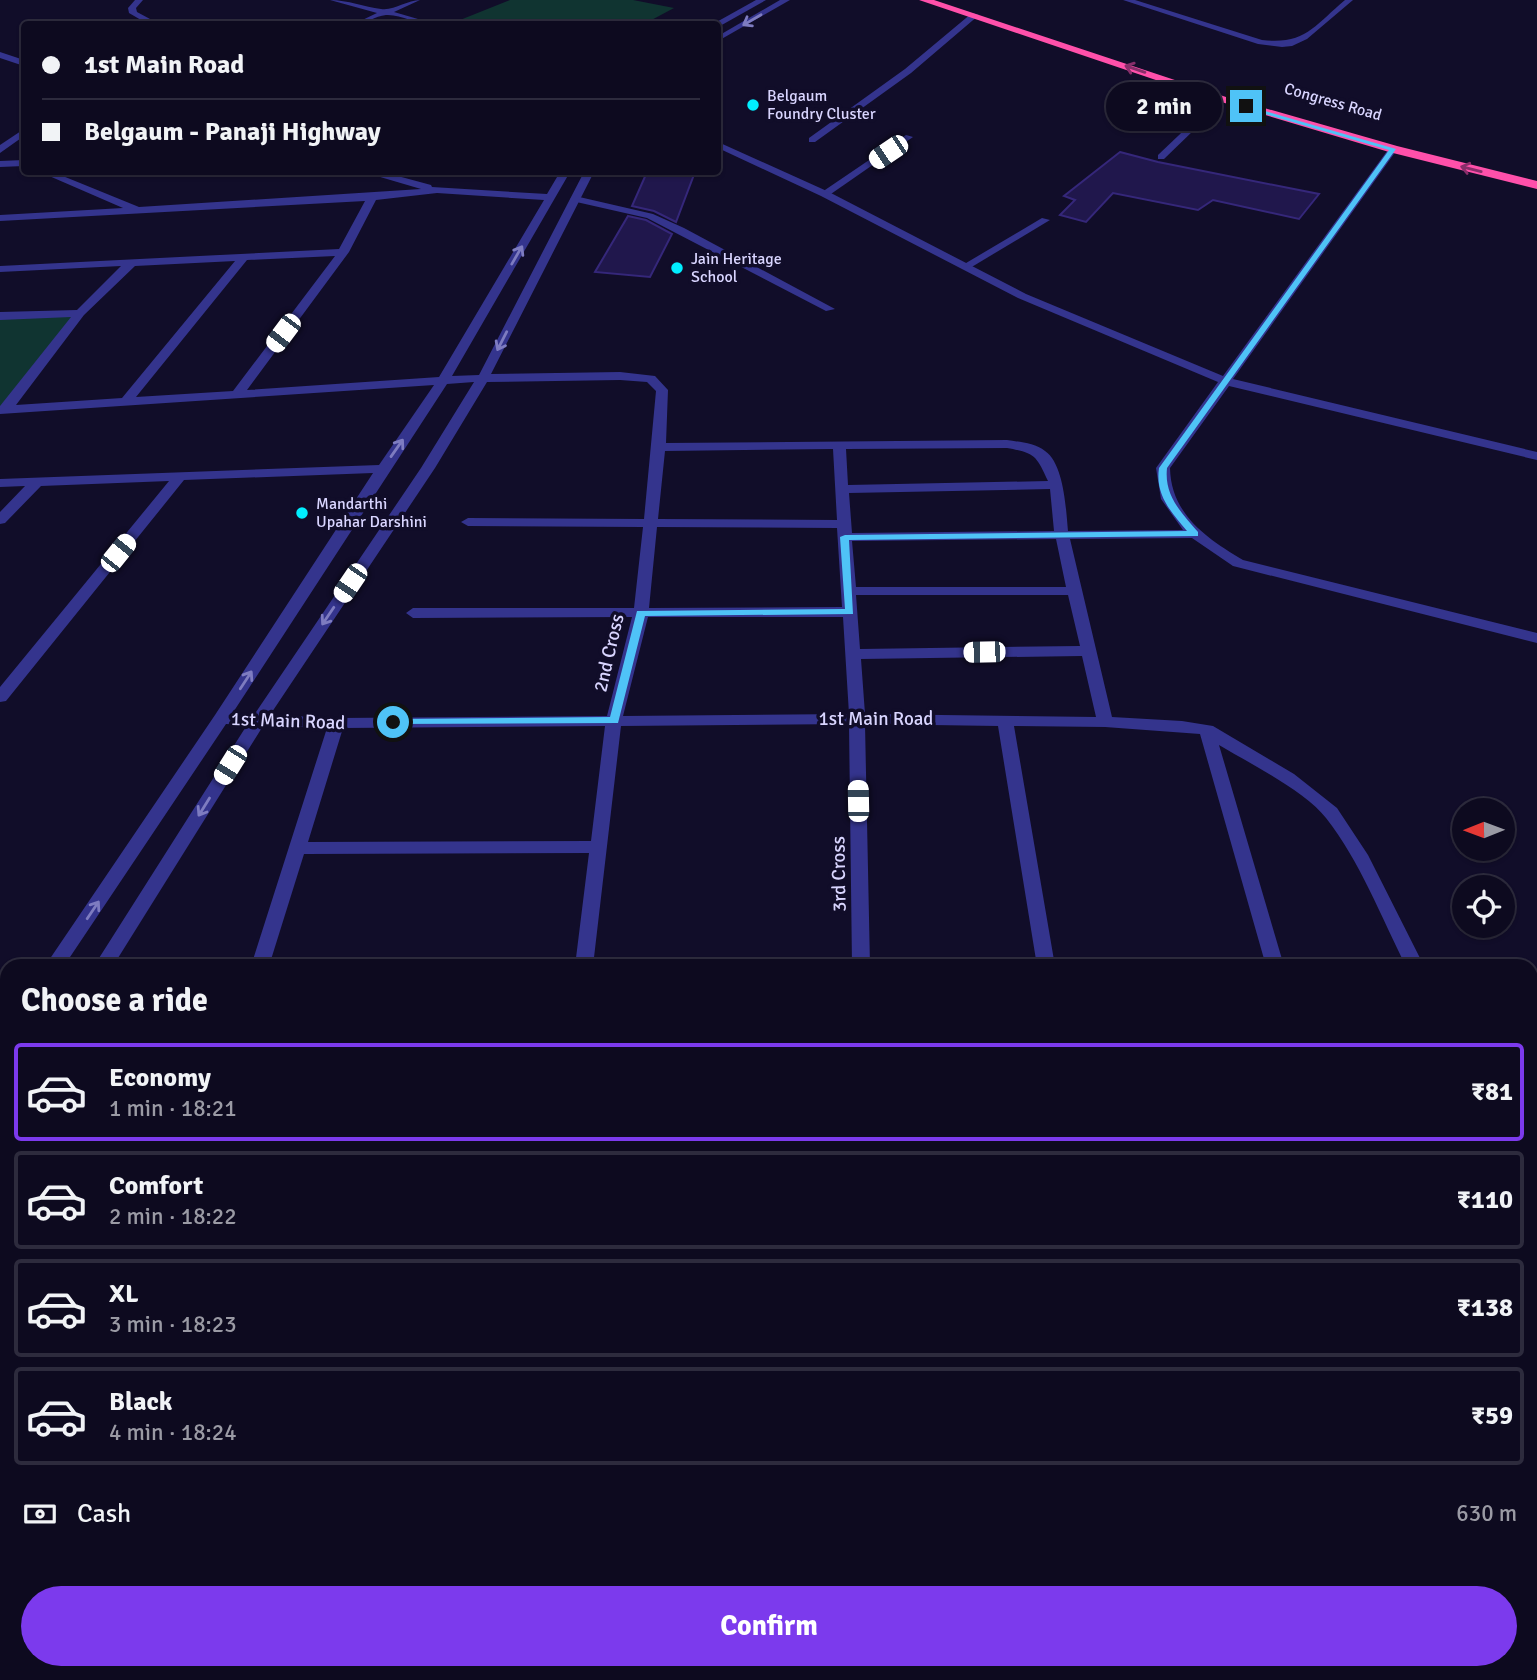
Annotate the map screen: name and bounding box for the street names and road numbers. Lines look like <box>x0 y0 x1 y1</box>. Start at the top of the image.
street label: Congress Road <box>1282 79 1384 125</box>
street label: 2nd Cross <box>588 612 630 694</box>
street label: 1st Main Road <box>230 707 346 735</box>
street label: 1st Main Road <box>819 707 933 731</box>
street label: 3rd Cross <box>826 836 852 912</box>

